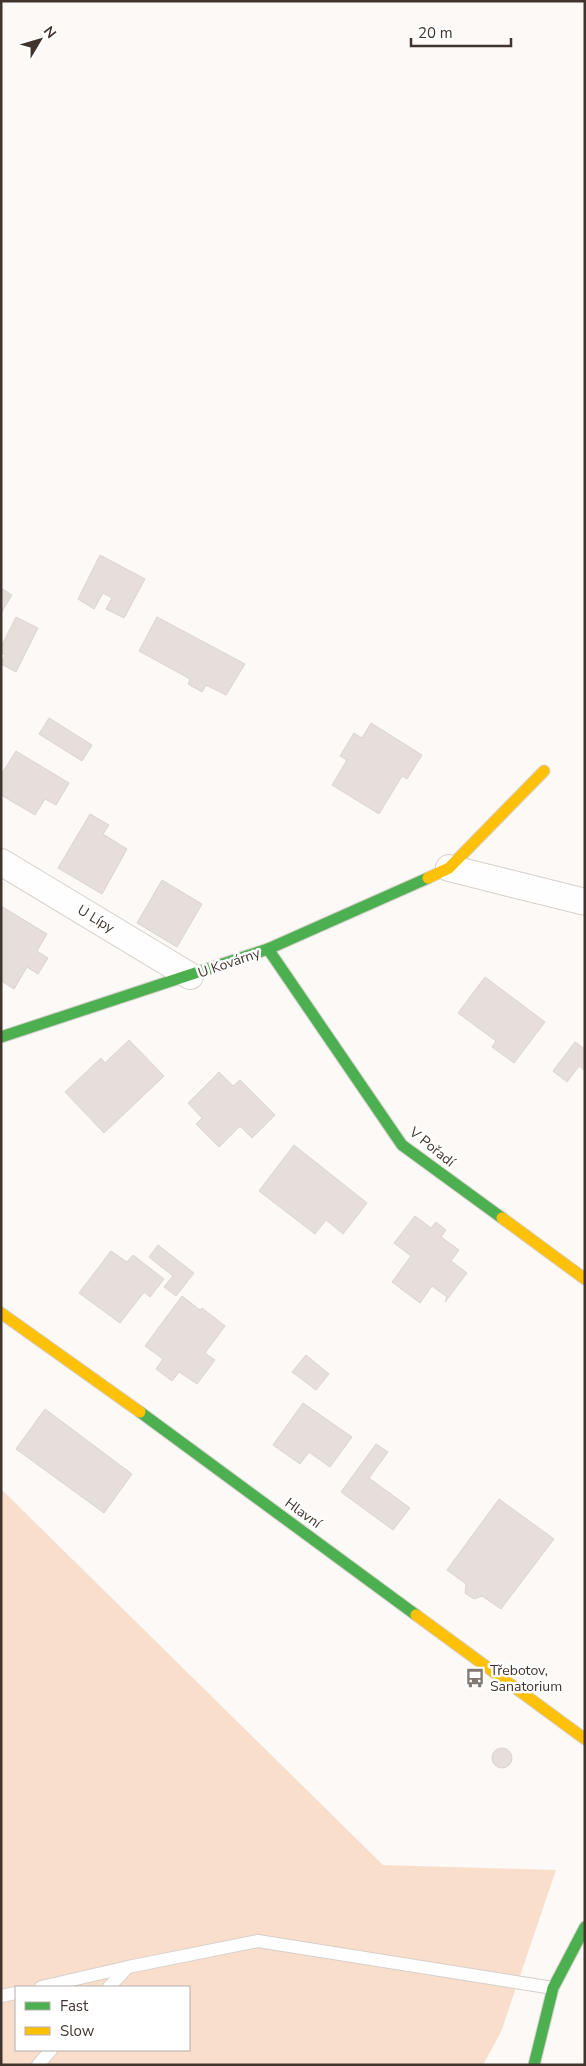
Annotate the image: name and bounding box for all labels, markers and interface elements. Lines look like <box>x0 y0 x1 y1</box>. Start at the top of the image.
north arrow <box>15 15 65 65</box>
scale bar <box>411 15 511 47</box>
text: N <box>39 22 61 42</box>
text: 20 m <box>418 23 453 43</box>
street label: U Lípy <box>74 901 119 938</box>
street label: U Kovárny <box>195 943 263 983</box>
street label: V Pořadí <box>405 1122 459 1172</box>
street label: Hlavní <box>281 1493 326 1533</box>
place label: Třebotov, Sanatorium <box>490 1661 562 1696</box>
bus stop icon: Třebotov, Sanatorium <box>464 1667 486 1689</box>
legend <box>15 1986 190 2051</box>
text: Fast <box>60 1996 89 2016</box>
text: Slow <box>60 2021 95 2041</box>

